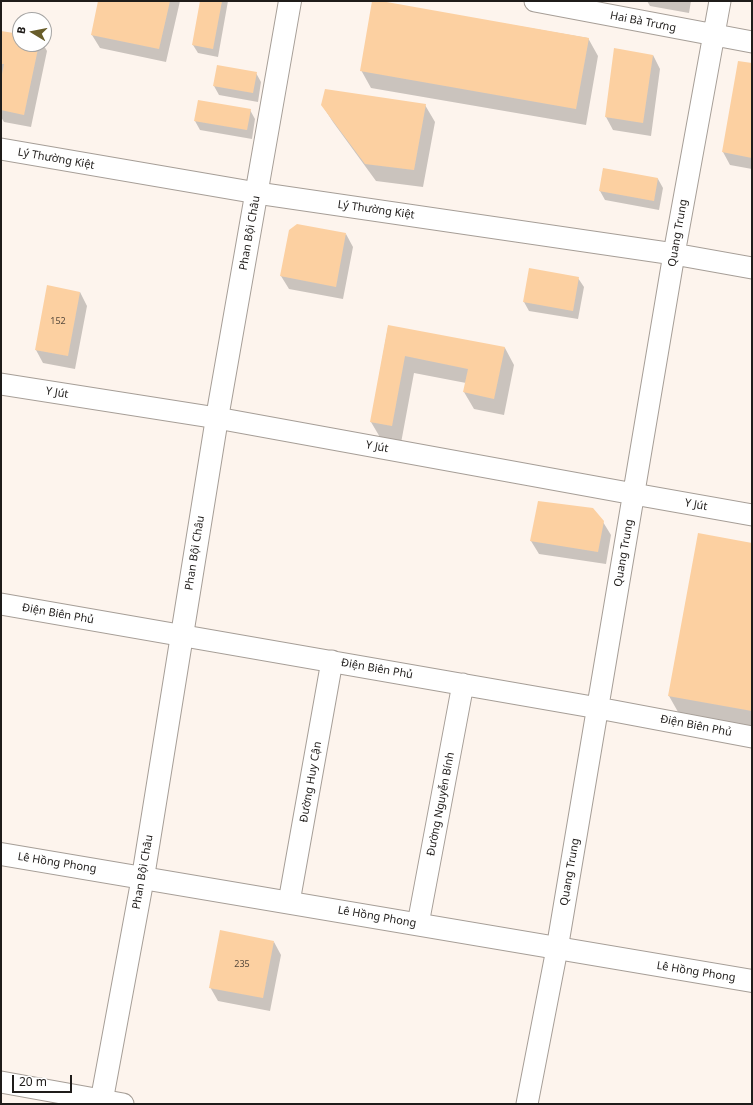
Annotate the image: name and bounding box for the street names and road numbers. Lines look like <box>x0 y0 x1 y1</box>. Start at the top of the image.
street label: Hai Bà Trưng <box>609 9 677 35</box>
street label: Lý Thường Kiệt <box>17 146 95 172</box>
street label: Phan Bội Châu <box>237 195 263 271</box>
street label: Lý Thường Kiệt <box>337 198 415 222</box>
street label: Quang Trung <box>666 198 690 268</box>
street label: Y Jút <box>45 385 69 401</box>
street label: Y Jút <box>365 439 389 455</box>
street label: Y Jút <box>684 497 708 513</box>
street label: Phan Bội Châu <box>183 515 207 591</box>
street label: Quang Trung <box>612 518 636 588</box>
street label: Điện Biên Phủ <box>21 601 95 627</box>
street label: Điện Biên Phủ <box>340 656 414 682</box>
street label: Điện Biên Phủ <box>659 713 733 739</box>
street label: Đường Huy Cận <box>297 740 325 824</box>
street label: Đường Nguyễn Bính <box>424 751 458 857</box>
street label: Phan Bội Châu <box>130 834 156 910</box>
street label: Quang Trung <box>558 837 582 907</box>
street label: Lê Hồng Phong <box>17 850 97 876</box>
street label: Lê Hồng Phong <box>337 904 417 930</box>
street label: Lê Hồng Phong <box>656 959 736 985</box>

